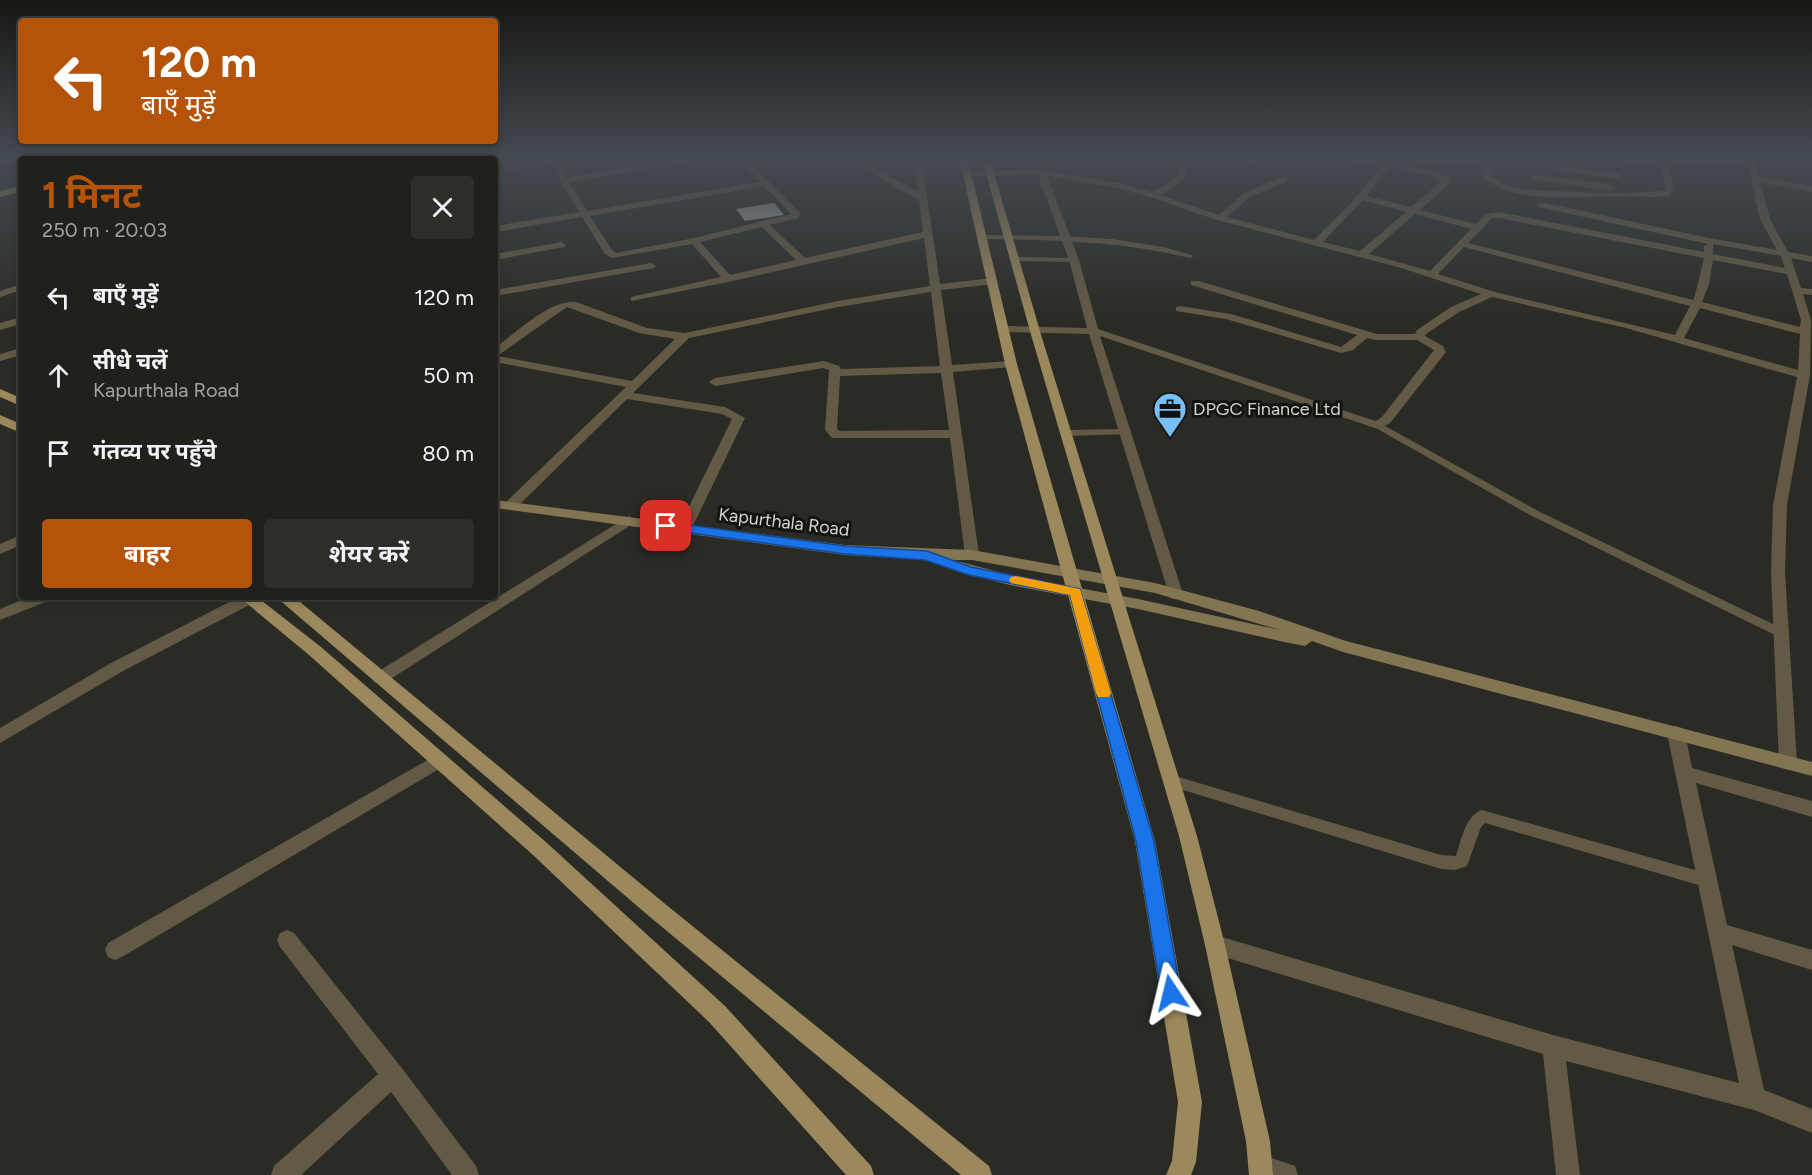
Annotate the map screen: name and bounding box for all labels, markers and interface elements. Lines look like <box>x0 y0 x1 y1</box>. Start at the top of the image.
text: 120 m <box>141 37 257 88</box>
icon: left <box>42 42 120 120</box>
text: बाएँ मुड़ें <box>141 88 216 121</box>
text: 1 मिनट <box>42 174 141 217</box>
button: close <box>411 176 474 239</box>
text: 250 m · 20:03 <box>42 218 167 242</box>
icon: left <box>42 281 75 314</box>
text: बाएँ मुड़ें <box>93 282 159 309</box>
text: 120 m <box>414 284 474 311</box>
text: सीधे चलें <box>93 348 168 375</box>
icon: ahead <box>42 359 75 392</box>
text: 50 m <box>423 362 474 389</box>
text: Kapurthala Road <box>93 378 239 402</box>
office icon: DPGC Finance Ltd <box>1152 391 1188 438</box>
place label: DPGC Finance Ltd <box>1193 398 1341 420</box>
icon: arrive <box>42 437 75 470</box>
text: गंतव्य पर पहुँचे <box>93 438 217 465</box>
text: 80 m <box>422 440 474 467</box>
pin <box>640 500 691 551</box>
street label: Kapurthala Road <box>717 503 851 541</box>
icon: arrive <box>649 509 682 542</box>
button: बाहर <box>42 519 252 588</box>
button: शेयर करें <box>264 519 474 588</box>
position arrow <box>1139 961 1203 1025</box>

